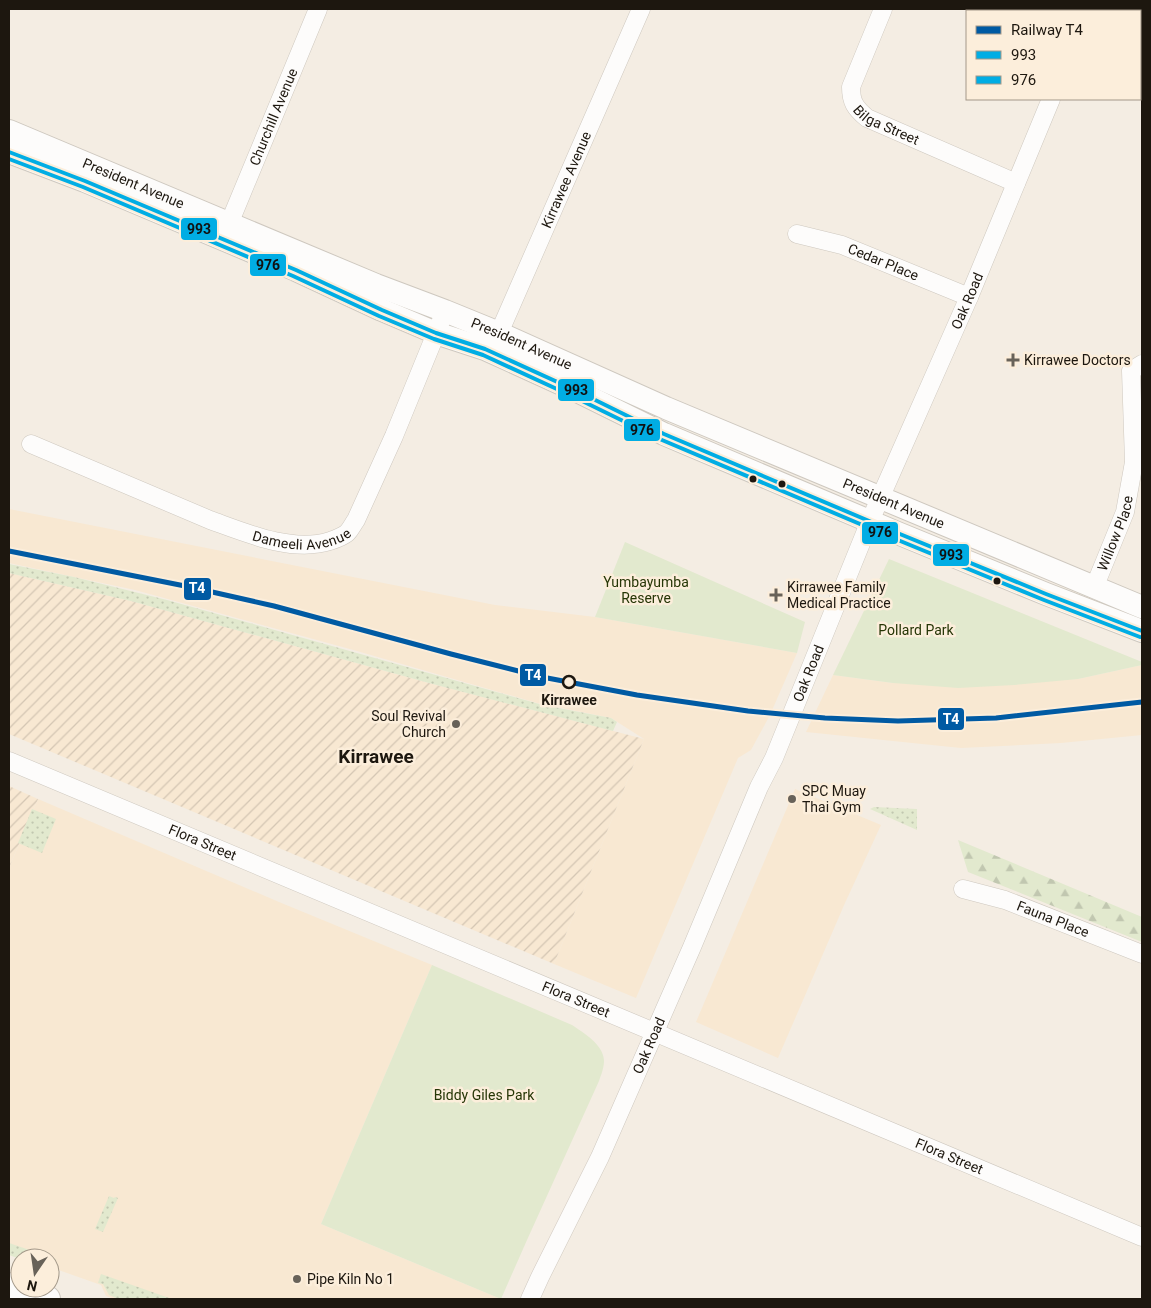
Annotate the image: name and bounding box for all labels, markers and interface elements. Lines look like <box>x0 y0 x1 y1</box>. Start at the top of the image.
legend <box>966 10 1141 100</box>
text: Railway T4 <box>1011 21 1083 39</box>
text: 993 <box>1011 46 1036 64</box>
street label: Churchill Avenue <box>246 66 301 168</box>
text: 976 <box>1011 71 1036 89</box>
street label: Bilga Street <box>850 102 922 148</box>
street label: Kirrawee Avenue <box>538 129 594 230</box>
street label: President Avenue <box>80 155 187 212</box>
line badge: 993 <box>180 217 218 241</box>
text: 993 <box>187 221 211 237</box>
street label: Cedar Place <box>846 240 921 284</box>
line badge: 976 <box>249 253 287 277</box>
text: 976 <box>256 257 280 273</box>
street label: Oak Road <box>948 270 986 332</box>
street label: President Avenue <box>469 315 575 373</box>
place label: Kirrawee Doctors <box>1024 352 1131 368</box>
marker: Kirrawee Doctors <box>1006 353 1020 367</box>
line badge: 993 <box>557 378 595 402</box>
text: 993 <box>564 382 588 398</box>
line badge: 976 <box>623 418 661 442</box>
text: 976 <box>630 422 654 438</box>
unlabelled marker <box>748 474 758 484</box>
street label: President Avenue <box>841 475 947 532</box>
unlabelled marker <box>777 479 787 489</box>
street label: Willow Place <box>1094 494 1136 573</box>
line badge: 976 <box>861 521 899 545</box>
text: 976 <box>868 524 892 540</box>
street label: Dameeli Avenue <box>251 525 354 553</box>
line badge: 993 <box>932 543 970 567</box>
text: 993 <box>939 547 963 563</box>
park label: Yumbayumba Reserve <box>603 574 689 606</box>
unlabelled marker <box>992 576 1002 586</box>
line badge: T4 <box>183 577 212 601</box>
place label: Kirrawee Family Medical Practice <box>787 579 891 611</box>
text: T4 <box>189 580 205 596</box>
marker: Kirrawee Family Medical Practice <box>769 588 783 602</box>
park label: Pollard Park <box>878 622 955 638</box>
street label: Oak Road <box>790 643 827 704</box>
line badge: T4 <box>519 663 547 687</box>
text: T4 <box>525 667 541 683</box>
marker: Kirrawee <box>562 675 576 689</box>
place label: Kirrawee <box>541 692 597 708</box>
line badge: T4 <box>937 707 965 731</box>
place label: Soul Revival Church <box>371 708 446 740</box>
text: T4 <box>943 711 959 727</box>
marker: Soul Revival Church <box>450 718 462 730</box>
district label: Kirrawee <box>338 745 414 768</box>
place label: SPC Muay Thai Gym <box>802 783 866 815</box>
marker: SPC Muay Thai Gym <box>786 793 798 805</box>
street label: Flora Street <box>166 821 239 864</box>
street label: Fauna Place <box>1015 897 1091 940</box>
street label: Flora Street <box>540 978 613 1021</box>
street label: Oak Road <box>629 1015 668 1076</box>
park label: Biddy Giles Park <box>434 1087 535 1103</box>
street label: Flora Street <box>913 1135 986 1178</box>
north arrow <box>10 1248 60 1298</box>
place label: Pipe Kiln No 1 <box>307 1271 394 1287</box>
marker: Pipe Kiln No 1 <box>291 1273 303 1285</box>
text: N <box>25 1277 39 1295</box>

